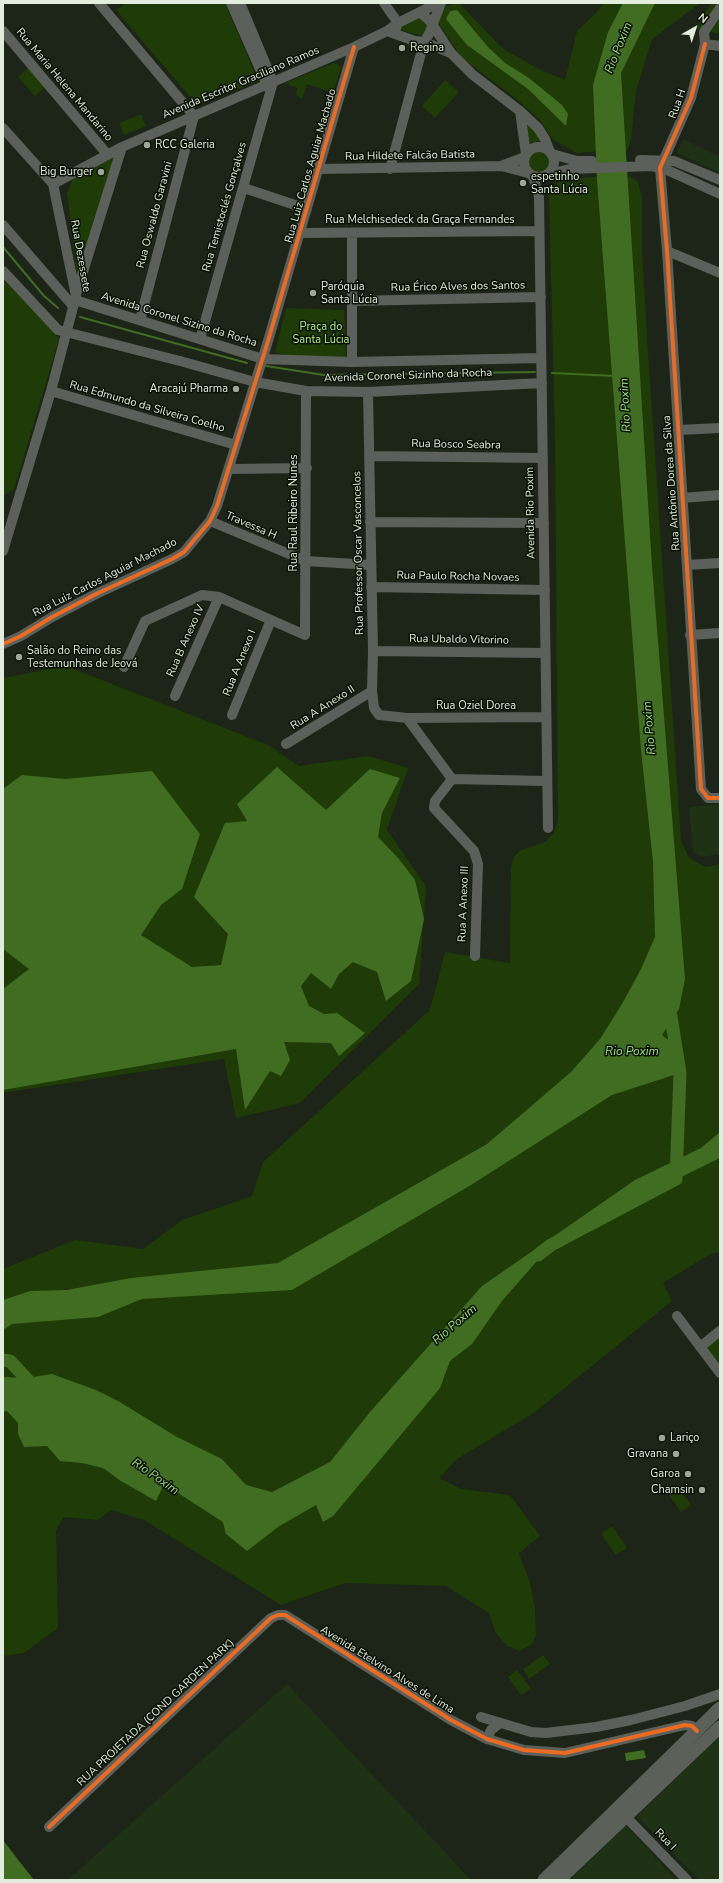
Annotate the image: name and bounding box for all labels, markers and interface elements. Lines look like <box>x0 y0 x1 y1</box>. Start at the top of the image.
north arrow <box>675 8 715 48</box>
text: N <box>695 10 711 27</box>
water label: Rio Poxim <box>602 20 636 76</box>
street label: Rua Maria Helena Mandarino <box>13 26 115 144</box>
place label: Regina <box>410 41 444 55</box>
marker: Regina <box>397 43 407 53</box>
street label: Avenida Escritor Graciliano Ramos <box>161 44 321 122</box>
street label: Rua Luiz Carlos Aguiar Machado <box>283 87 339 245</box>
street label: Rua H <box>667 87 689 121</box>
place label: RCC Galeria <box>155 138 215 152</box>
marker: RCC Galeria <box>142 140 152 150</box>
street label: Rua Temistoclés Gonçalves <box>200 141 250 273</box>
street label: Rua Hildete Falcão Batista <box>345 148 475 164</box>
street label: Rua Oswaldo Garavini <box>134 160 176 270</box>
place label: Big Burger <box>40 165 93 179</box>
marker: Big Burger <box>96 167 106 177</box>
place label: espetinho Santa Lúcia <box>531 170 588 196</box>
marker: espetinho Santa Lúcia <box>518 178 528 188</box>
street label: Rua Melchisedeck da Graça Fernandes <box>325 213 515 227</box>
street label: Rua Dezessete <box>67 219 93 293</box>
street label: Rua Érico Alves dos Santos <box>391 279 525 295</box>
place label: Paróquia Santa Lúcia <box>321 280 378 306</box>
marker: Paróquia Santa Lúcia <box>308 288 318 298</box>
street label: Avenida Coronel Sizino da Rocha <box>100 290 258 350</box>
park label: Praça do Santa Lúcia <box>293 320 349 346</box>
street label: Avenida Coronel Sizinho da Rocha <box>324 366 492 386</box>
street label: Rua Edmundo da Silveira Coelho <box>68 378 226 436</box>
water label: Rio Poxim <box>617 378 635 432</box>
place label: Aracajú Pharma <box>150 382 228 396</box>
marker: Aracajú Pharma <box>231 384 241 394</box>
street label: Rua Antônio Dorea da Silva <box>661 415 683 551</box>
street label: Rua Bosco Seabra <box>411 438 501 452</box>
street label: Rua Raul Ribeiro Nunes <box>287 455 301 571</box>
street label: Avenida Rio Poxim <box>524 467 538 559</box>
street label: Rua Professor Oscar Vasconcelos <box>351 471 367 635</box>
street label: Travessa H <box>223 509 279 543</box>
street label: Rua Luiz Carlos Aguiar Machado <box>31 536 179 620</box>
street label: Rua Paulo Rocha Novaes <box>396 569 520 585</box>
street label: Rua B Anexo IV <box>164 603 208 679</box>
street label: Rua A Anexo I <box>221 628 259 698</box>
street label: Rua Ubaldo Vitorino <box>409 633 509 647</box>
place label: Salão do Reino das Testemunhas de Jeová <box>27 644 137 670</box>
marker: Salão do Reino das Testemunhas de Jeová <box>14 652 24 662</box>
street label: Rua A Anexo II <box>288 683 358 733</box>
street label: Rua Oziel Dorea <box>436 699 516 713</box>
water label: Rio Poxim <box>640 701 660 755</box>
street label: Rua A Anexo III <box>456 866 472 942</box>
water label: Rio Poxim <box>605 1045 659 1059</box>
water label: Rio Poxim <box>430 1302 480 1348</box>
place label: Lariço <box>670 1431 699 1445</box>
marker: Lariço <box>657 1433 667 1443</box>
place label: Gravana <box>627 1447 668 1461</box>
marker: Gravana <box>671 1449 681 1459</box>
water label: Rio Poxim <box>129 1456 181 1498</box>
place label: Garoa <box>650 1467 680 1481</box>
marker: Garoa <box>683 1469 693 1479</box>
place label: Chamsin <box>651 1483 694 1497</box>
marker: Chamsin <box>697 1485 707 1495</box>
street label: Avenida Etelvino Alves de Lima <box>318 1623 456 1717</box>
street label: RUA PROJETADA (COND GARDEN PARK) <box>75 1637 237 1789</box>
street label: Rua I <box>652 1826 678 1854</box>

